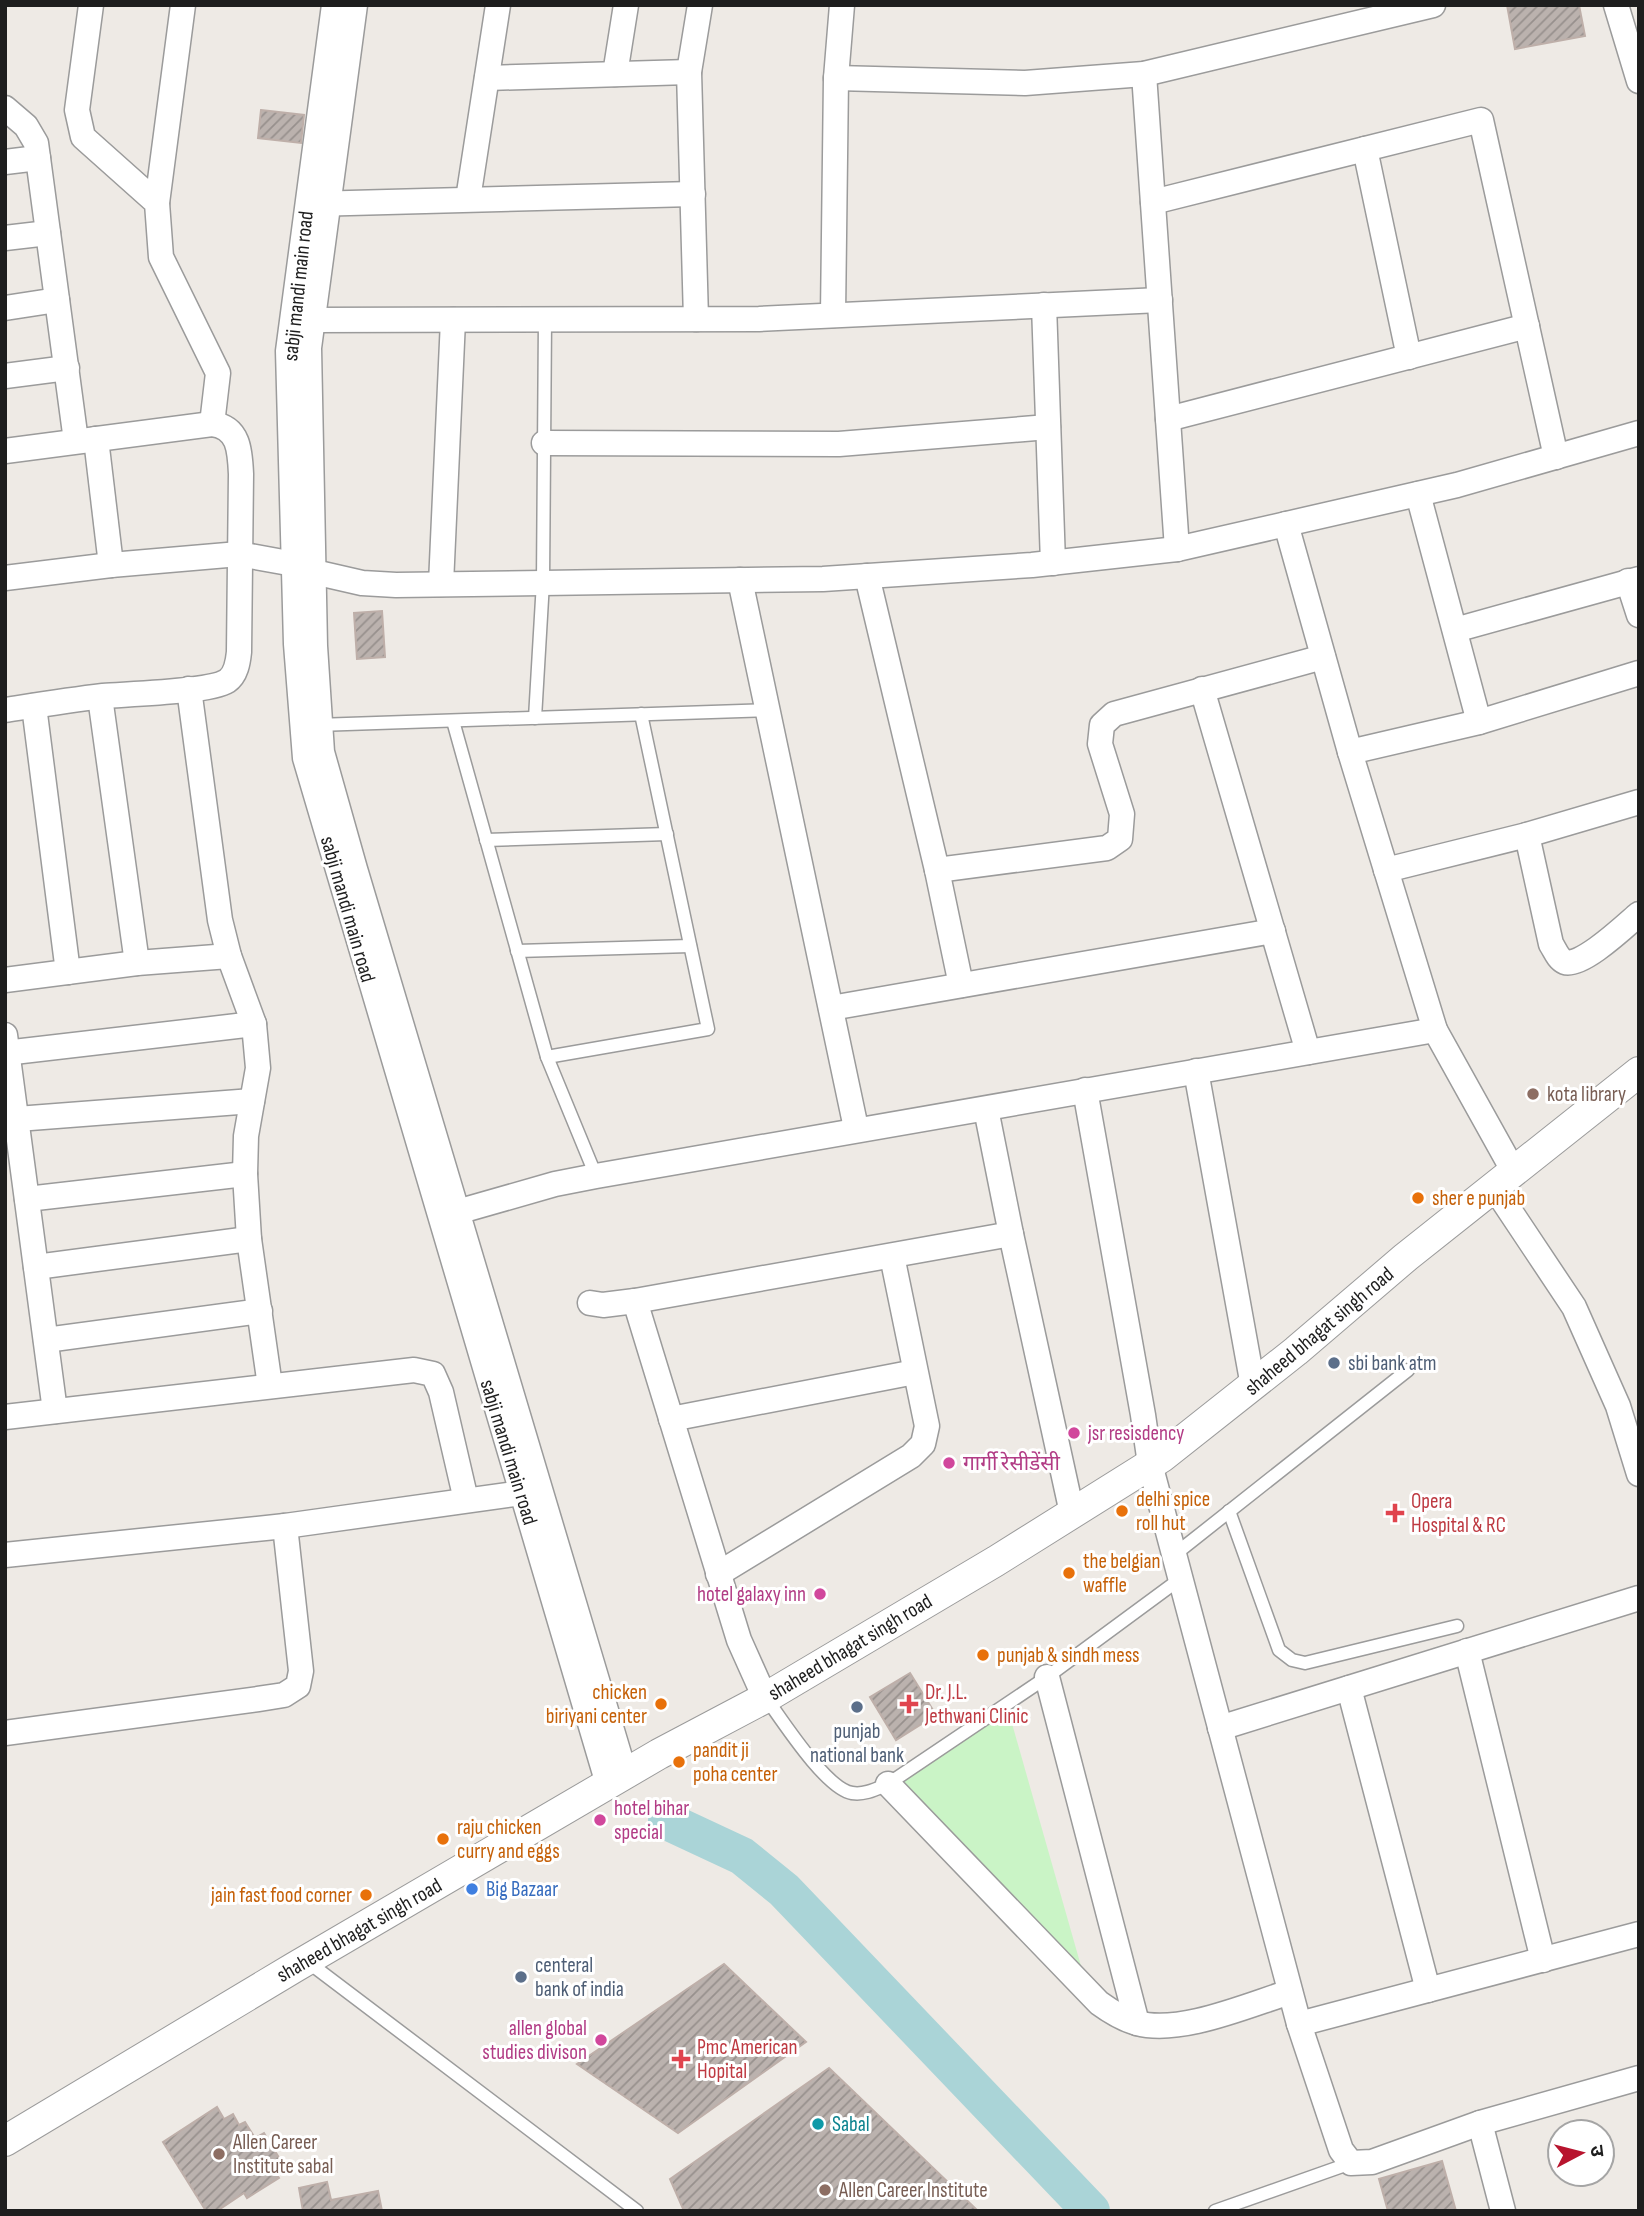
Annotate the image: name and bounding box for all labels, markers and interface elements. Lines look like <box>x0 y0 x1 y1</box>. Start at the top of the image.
street label: sabji mandi main road <box>278 210 319 362</box>
street label: sabji mandi main road <box>315 833 380 985</box>
place label: kota library <box>1547 1082 1626 1107</box>
marker: kota library <box>1525 1086 1541 1102</box>
place label: sher e punjab <box>1432 1186 1525 1211</box>
marker: sher e punjab <box>1410 1190 1426 1206</box>
street label: shaheed bhagat singh road <box>1240 1262 1399 1401</box>
place label: sbi bank atm <box>1348 1351 1437 1376</box>
marker: sbi bank atm <box>1326 1355 1342 1371</box>
street label: sabji mandi main road <box>475 1376 543 1528</box>
place label: jsr resisdency <box>1087 1421 1184 1446</box>
marker: jsr resisdency <box>1066 1425 1082 1441</box>
place label: गार्गी रेसीडेंसी <box>963 1451 1061 1476</box>
marker: गार्गी रेसीडेंसी <box>941 1455 957 1471</box>
place label: delhi spice roll hut <box>1136 1487 1210 1536</box>
place label: Opera Hospital & RC <box>1411 1489 1506 1538</box>
marker: delhi spice roll hut <box>1114 1503 1130 1519</box>
marker: Opera Hospital & RC <box>1385 1503 1405 1523</box>
place label: the belgian waffle <box>1083 1549 1161 1598</box>
marker: the belgian waffle <box>1061 1565 1077 1581</box>
place label: hotel galaxy inn <box>697 1582 806 1607</box>
marker: hotel galaxy inn <box>812 1586 828 1602</box>
street label: shaheed bhagat singh road <box>764 1589 937 1706</box>
place label: punjab & sindh mess <box>997 1643 1140 1668</box>
marker: punjab & sindh mess <box>975 1647 991 1663</box>
place label: chicken biriyani center <box>546 1680 647 1729</box>
place label: Dr. J.L. Jethwani Clinic <box>924 1680 1029 1729</box>
marker: Dr. J.L. Jethwani Clinic <box>899 1694 919 1714</box>
marker: chicken biriyani center <box>653 1696 669 1712</box>
marker: punjab national bank <box>849 1699 865 1715</box>
place label: punjab national bank <box>810 1719 904 1768</box>
place label: pandit ji poha center <box>693 1738 777 1787</box>
marker: pandit ji poha center <box>671 1754 687 1770</box>
place label: hotel bihar special <box>614 1796 689 1845</box>
marker: hotel bihar special <box>592 1812 608 1828</box>
place label: raju chicken curry and eggs <box>457 1815 560 1864</box>
marker: raju chicken curry and eggs <box>435 1831 451 1847</box>
street label: shaheed bhagat singh road <box>272 1873 446 1988</box>
place label: Big Bazaar <box>486 1877 558 1902</box>
marker: Big Bazaar <box>464 1881 480 1897</box>
place label: jain fast food corner <box>210 1883 352 1908</box>
marker: jain fast food corner <box>358 1887 374 1903</box>
place label: centeral bank of india <box>535 1953 624 2002</box>
marker: centeral bank of india <box>513 1969 529 1985</box>
place label: allen global studies divison <box>482 2016 587 2065</box>
marker: allen global studies divison <box>593 2032 609 2048</box>
place label: Pmc American Hopital <box>697 2035 798 2084</box>
marker: Pmc American Hopital <box>671 2049 691 2069</box>
place label: Sabal <box>832 2112 870 2137</box>
marker: Sabal <box>810 2116 826 2132</box>
north arrow <box>1546 2118 1616 2188</box>
place label: Allen Career Institute sabal <box>232 2130 334 2179</box>
text: उ <box>1584 2144 1609 2159</box>
marker: Allen Career Institute sabal <box>211 2146 227 2162</box>
place label: Allen Career Institute <box>838 2178 988 2203</box>
marker: Allen Career Institute <box>817 2182 833 2198</box>

